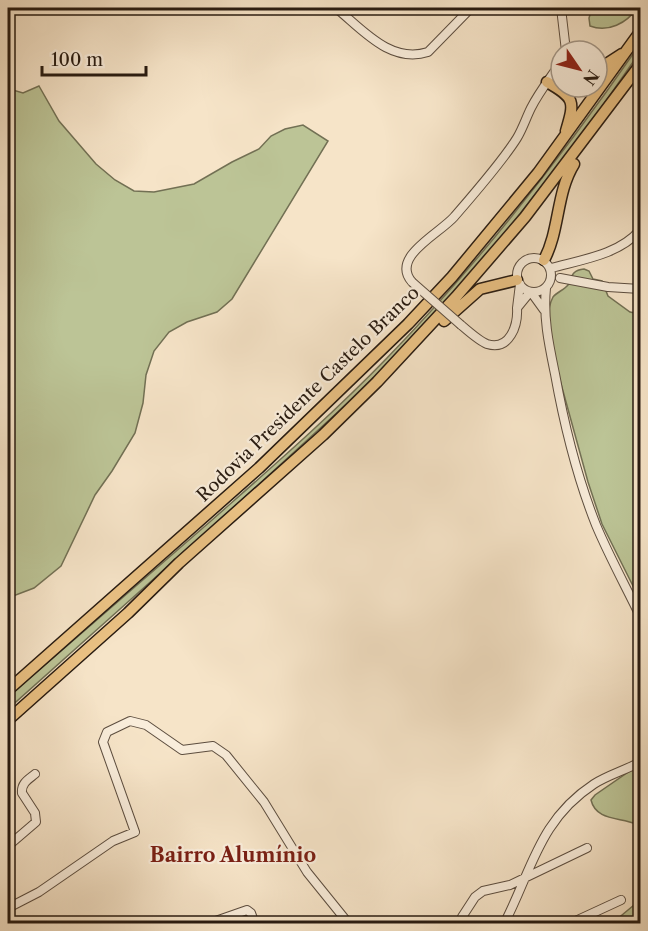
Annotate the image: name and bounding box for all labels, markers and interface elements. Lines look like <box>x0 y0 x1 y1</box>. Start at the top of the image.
scale bar <box>42 39 146 77</box>
north arrow <box>549 39 609 99</box>
text: 100 m <box>51 49 103 71</box>
text: N <box>579 66 603 89</box>
street label: Rodovia Presidente Castelo Branco <box>192 282 424 506</box>
district label: Bairro Alumínio <box>150 843 316 867</box>

